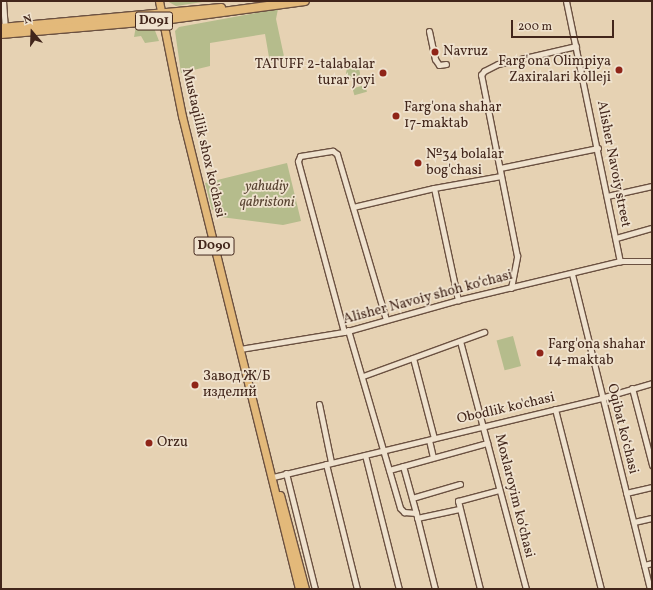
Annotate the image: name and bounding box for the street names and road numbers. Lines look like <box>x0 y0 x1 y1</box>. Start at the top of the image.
road number: D091 <box>134 10 174 32</box>
street label: Mustaqillik shox ko'chasi <box>178 67 228 219</box>
street label: Alisher Navoiy street <box>592 99 634 229</box>
road number: D090 <box>193 235 235 257</box>
street label: Alisher Navoiy shoh koʻchasi <box>341 267 515 329</box>
street label: Oqibat koʻchasi <box>603 382 641 476</box>
street label: Obodlik ko'chasi <box>455 390 557 428</box>
street label: Moxlaroyim koʻchasi <box>490 432 538 560</box>

